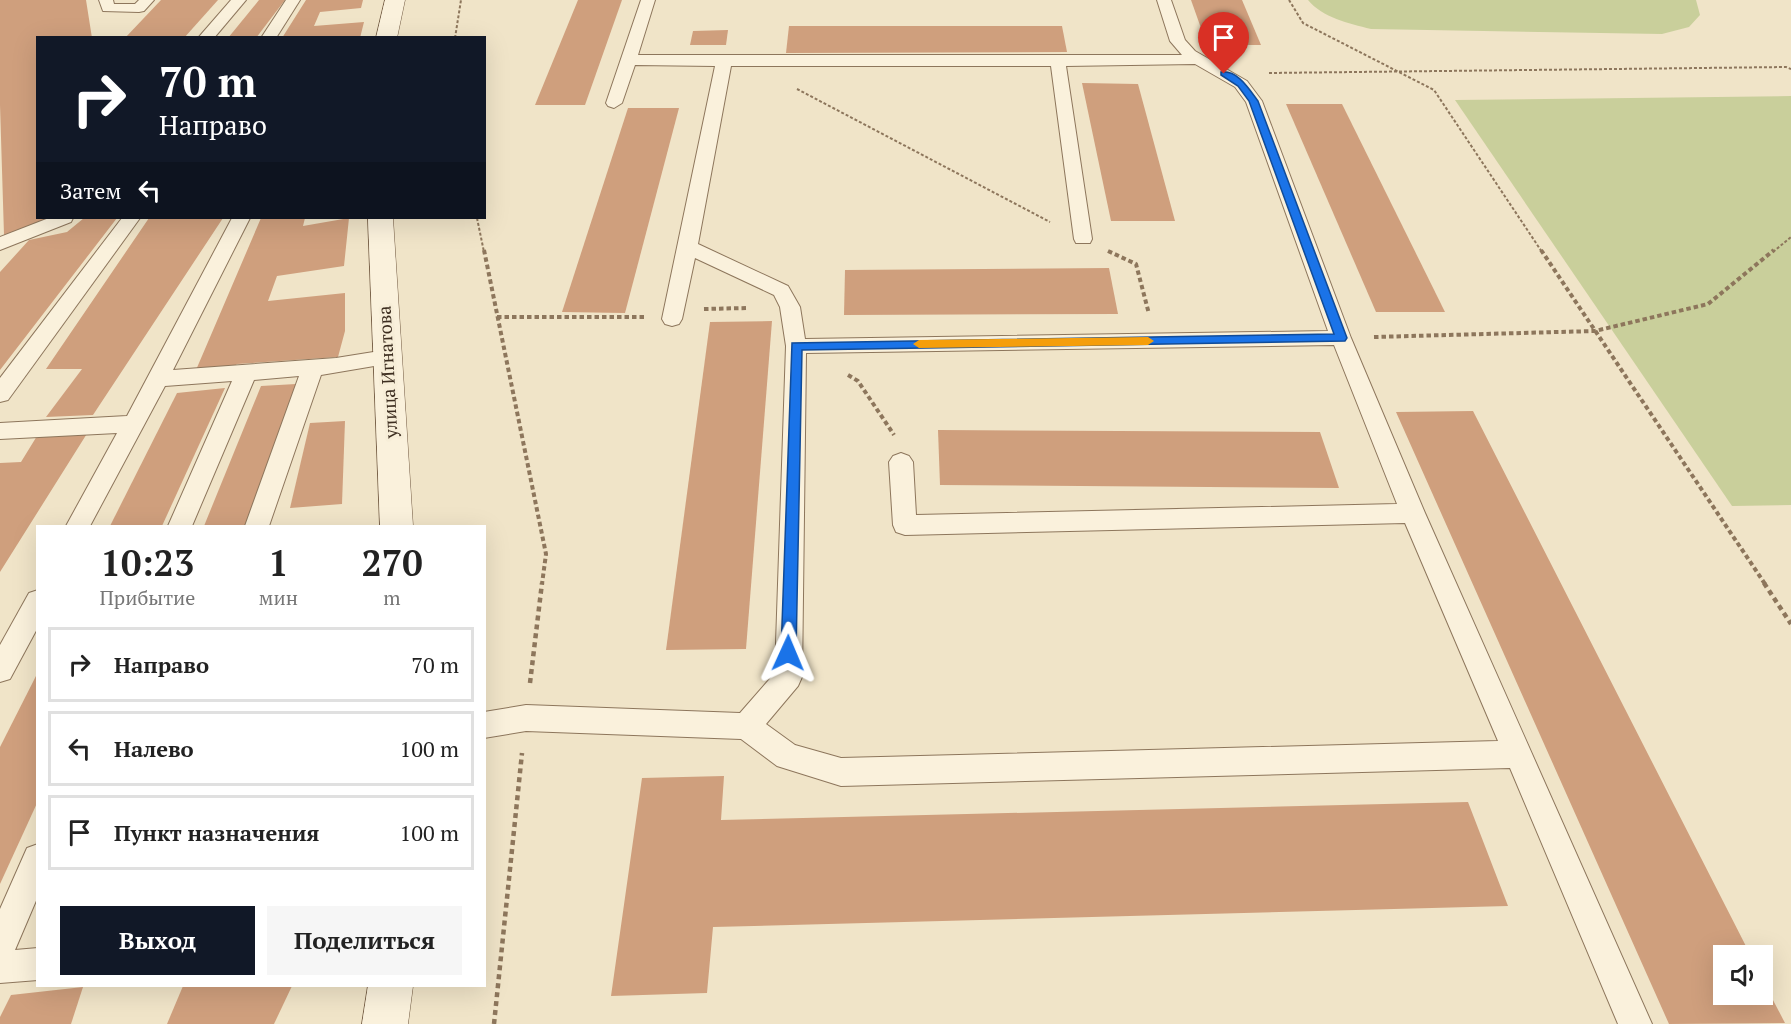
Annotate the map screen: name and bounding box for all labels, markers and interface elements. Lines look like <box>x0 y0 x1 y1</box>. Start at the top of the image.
pin <box>1198 12 1249 74</box>
icon: arrive <box>1207 21 1240 54</box>
text: 70 m <box>159 53 257 109</box>
icon: right <box>60 60 138 138</box>
text: Направо <box>159 107 267 143</box>
icon: left <box>133 174 166 207</box>
text: Затем <box>60 176 121 205</box>
street label: улица Игнатова <box>372 305 403 440</box>
text: 10:23 <box>101 539 194 586</box>
text: 1 <box>268 539 289 586</box>
text: 270 <box>361 539 423 586</box>
text: Прибытие <box>99 584 195 611</box>
text: мин <box>259 584 298 611</box>
text: m <box>383 584 401 611</box>
position arrow <box>756 621 820 685</box>
icon: right <box>63 648 96 681</box>
text: Направо <box>114 650 209 679</box>
text: 70 m <box>411 650 459 679</box>
icon: left <box>63 732 96 765</box>
text: Налево <box>114 734 194 763</box>
text: 100 m <box>399 734 459 763</box>
icon: arrive <box>63 816 96 849</box>
text: Пункт назначения <box>114 818 319 847</box>
text: 100 m <box>399 818 459 847</box>
button: Выход <box>60 906 255 975</box>
button: Поделиться <box>267 906 462 975</box>
map controls <box>1713 945 1773 1005</box>
button: sound <box>1713 945 1773 1005</box>

